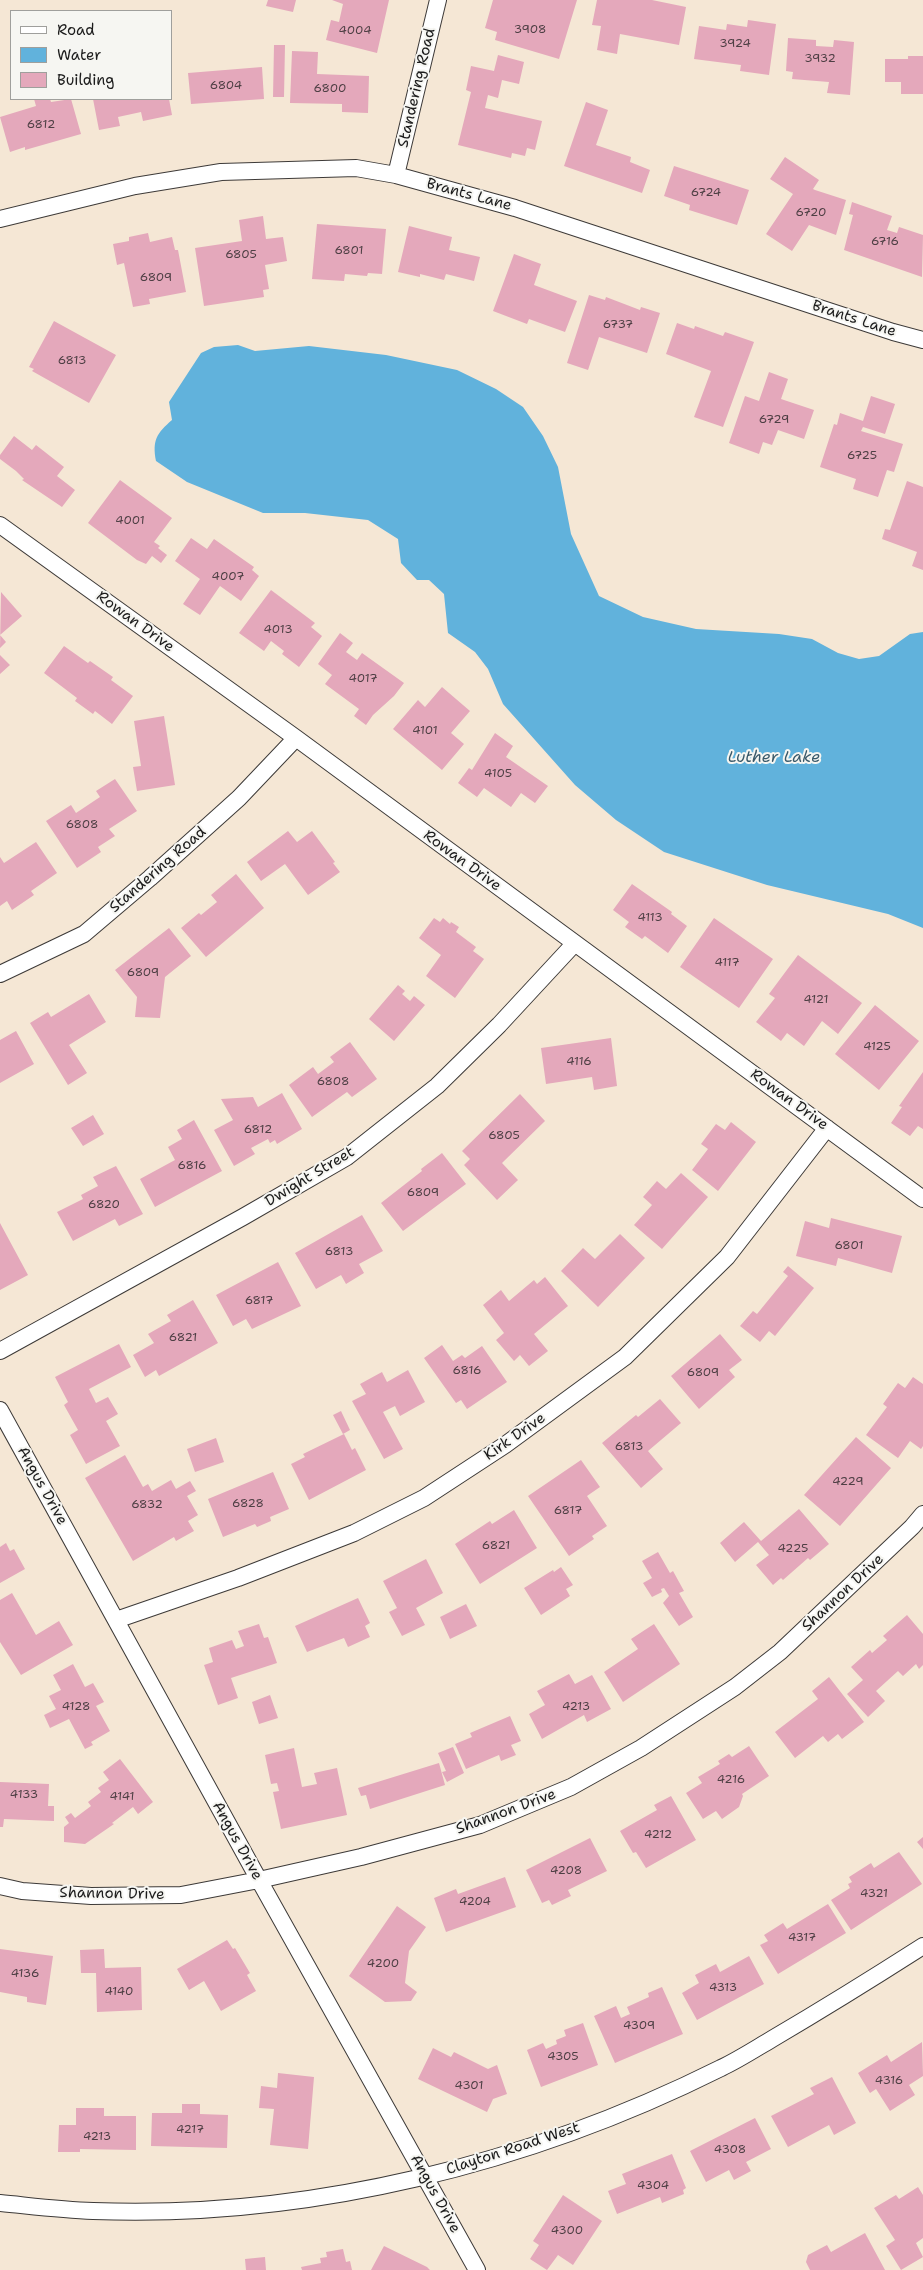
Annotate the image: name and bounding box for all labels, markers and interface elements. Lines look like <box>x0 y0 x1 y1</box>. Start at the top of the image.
legend <box>10 10 172 100</box>
text: Road <box>57 20 95 40</box>
house number: 3908 <box>514 23 546 37</box>
house number: 4004 <box>338 24 372 38</box>
street label: Standering Road <box>394 26 440 150</box>
house number: 3924 <box>719 37 751 51</box>
text: Water <box>57 45 101 65</box>
house number: 3932 <box>804 52 836 66</box>
text: Building <box>57 70 114 90</box>
house number: 6804 <box>210 79 242 93</box>
house number: 6800 <box>314 82 346 96</box>
house number: 6812 <box>27 118 55 132</box>
street label: Brants Lane <box>425 175 513 215</box>
house number: 6724 <box>691 186 721 200</box>
house number: 6720 <box>796 206 826 220</box>
house number: 6716 <box>871 235 899 249</box>
house number: 6801 <box>334 244 364 258</box>
house number: 6805 <box>225 248 257 262</box>
house number: 6809 <box>140 271 172 285</box>
street label: Brants Lane <box>810 297 898 341</box>
house number: 6737 <box>603 318 633 332</box>
house number: 6813 <box>58 354 86 368</box>
house number: 6729 <box>759 413 789 427</box>
house number: 6725 <box>847 449 877 463</box>
house number: 4001 <box>115 514 145 528</box>
house number: 4007 <box>212 570 244 584</box>
street label: Rowan Drive <box>92 588 178 656</box>
house number: 4013 <box>263 623 293 637</box>
house number: 4017 <box>348 672 378 686</box>
house number: 4101 <box>412 724 438 738</box>
water label: Luther Lake <box>728 748 820 768</box>
house number: 4105 <box>484 767 512 781</box>
house number: 6808 <box>66 818 98 832</box>
street label: Standering Road <box>106 823 210 917</box>
street label: Rowan Drive <box>419 827 505 895</box>
house number: 4113 <box>637 911 663 925</box>
house number: 4117 <box>714 956 740 970</box>
house number: 6809 <box>127 966 159 980</box>
house number: 4121 <box>803 993 829 1007</box>
house number: 4125 <box>863 1040 891 1054</box>
house number: 4116 <box>566 1055 592 1069</box>
street label: Rowan Drive <box>746 1066 832 1134</box>
house number: 6808 <box>317 1075 349 1089</box>
house number: 6812 <box>244 1123 272 1137</box>
house number: 6805 <box>488 1129 520 1143</box>
street label: Dwight Street <box>262 1143 358 1211</box>
house number: 6816 <box>178 1159 206 1173</box>
house number: 6809 <box>407 1186 439 1200</box>
house number: 6820 <box>88 1198 120 1212</box>
house number: 6801 <box>834 1239 864 1253</box>
house number: 6813 <box>325 1245 353 1259</box>
house number: 6817 <box>245 1294 273 1308</box>
house number: 6821 <box>169 1331 197 1345</box>
house number: 6816 <box>453 1364 481 1378</box>
house number: 6809 <box>687 1366 719 1380</box>
street label: Kirk Drive <box>481 1409 549 1465</box>
house number: 6813 <box>615 1440 643 1454</box>
street label: Angus Drive <box>13 1444 71 1528</box>
house number: 4229 <box>832 1475 864 1489</box>
house number: 6828 <box>232 1497 264 1511</box>
house number: 6832 <box>131 1498 163 1512</box>
house number: 6817 <box>554 1504 582 1518</box>
house number: 6821 <box>482 1539 510 1553</box>
house number: 4225 <box>778 1542 808 1556</box>
street label: Shannon Drive <box>798 1551 888 1635</box>
house number: 4128 <box>62 1700 90 1714</box>
house number: 4213 <box>562 1700 590 1714</box>
house number: 4216 <box>717 1773 745 1787</box>
street label: Shannon Drive <box>453 1786 559 1838</box>
house number: 4133 <box>10 1788 38 1802</box>
house number: 4141 <box>109 1790 135 1804</box>
street label: Angus Drive <box>208 1799 266 1883</box>
house number: 4212 <box>644 1828 672 1842</box>
house number: 4208 <box>550 1864 582 1878</box>
street label: Shannon Drive <box>59 1884 165 1904</box>
house number: 4321 <box>860 1887 888 1901</box>
house number: 4204 <box>459 1895 491 1909</box>
house number: 4317 <box>788 1931 816 1945</box>
house number: 4200 <box>367 1957 399 1971</box>
house number: 4136 <box>11 1967 39 1981</box>
house number: 4313 <box>709 1981 737 1995</box>
house number: 4140 <box>105 1985 133 1999</box>
house number: 4309 <box>623 2019 655 2033</box>
house number: 4305 <box>547 2050 579 2064</box>
house number: 4316 <box>875 2074 903 2088</box>
house number: 4301 <box>455 2079 483 2093</box>
street label: Clayton Road West <box>444 2119 582 2179</box>
house number: 4217 <box>176 2123 204 2137</box>
house number: 4213 <box>83 2130 111 2144</box>
house number: 4308 <box>714 2143 746 2157</box>
street label: Angus Drive <box>406 2152 464 2236</box>
house number: 4304 <box>637 2179 669 2193</box>
house number: 4300 <box>551 2224 583 2238</box>

